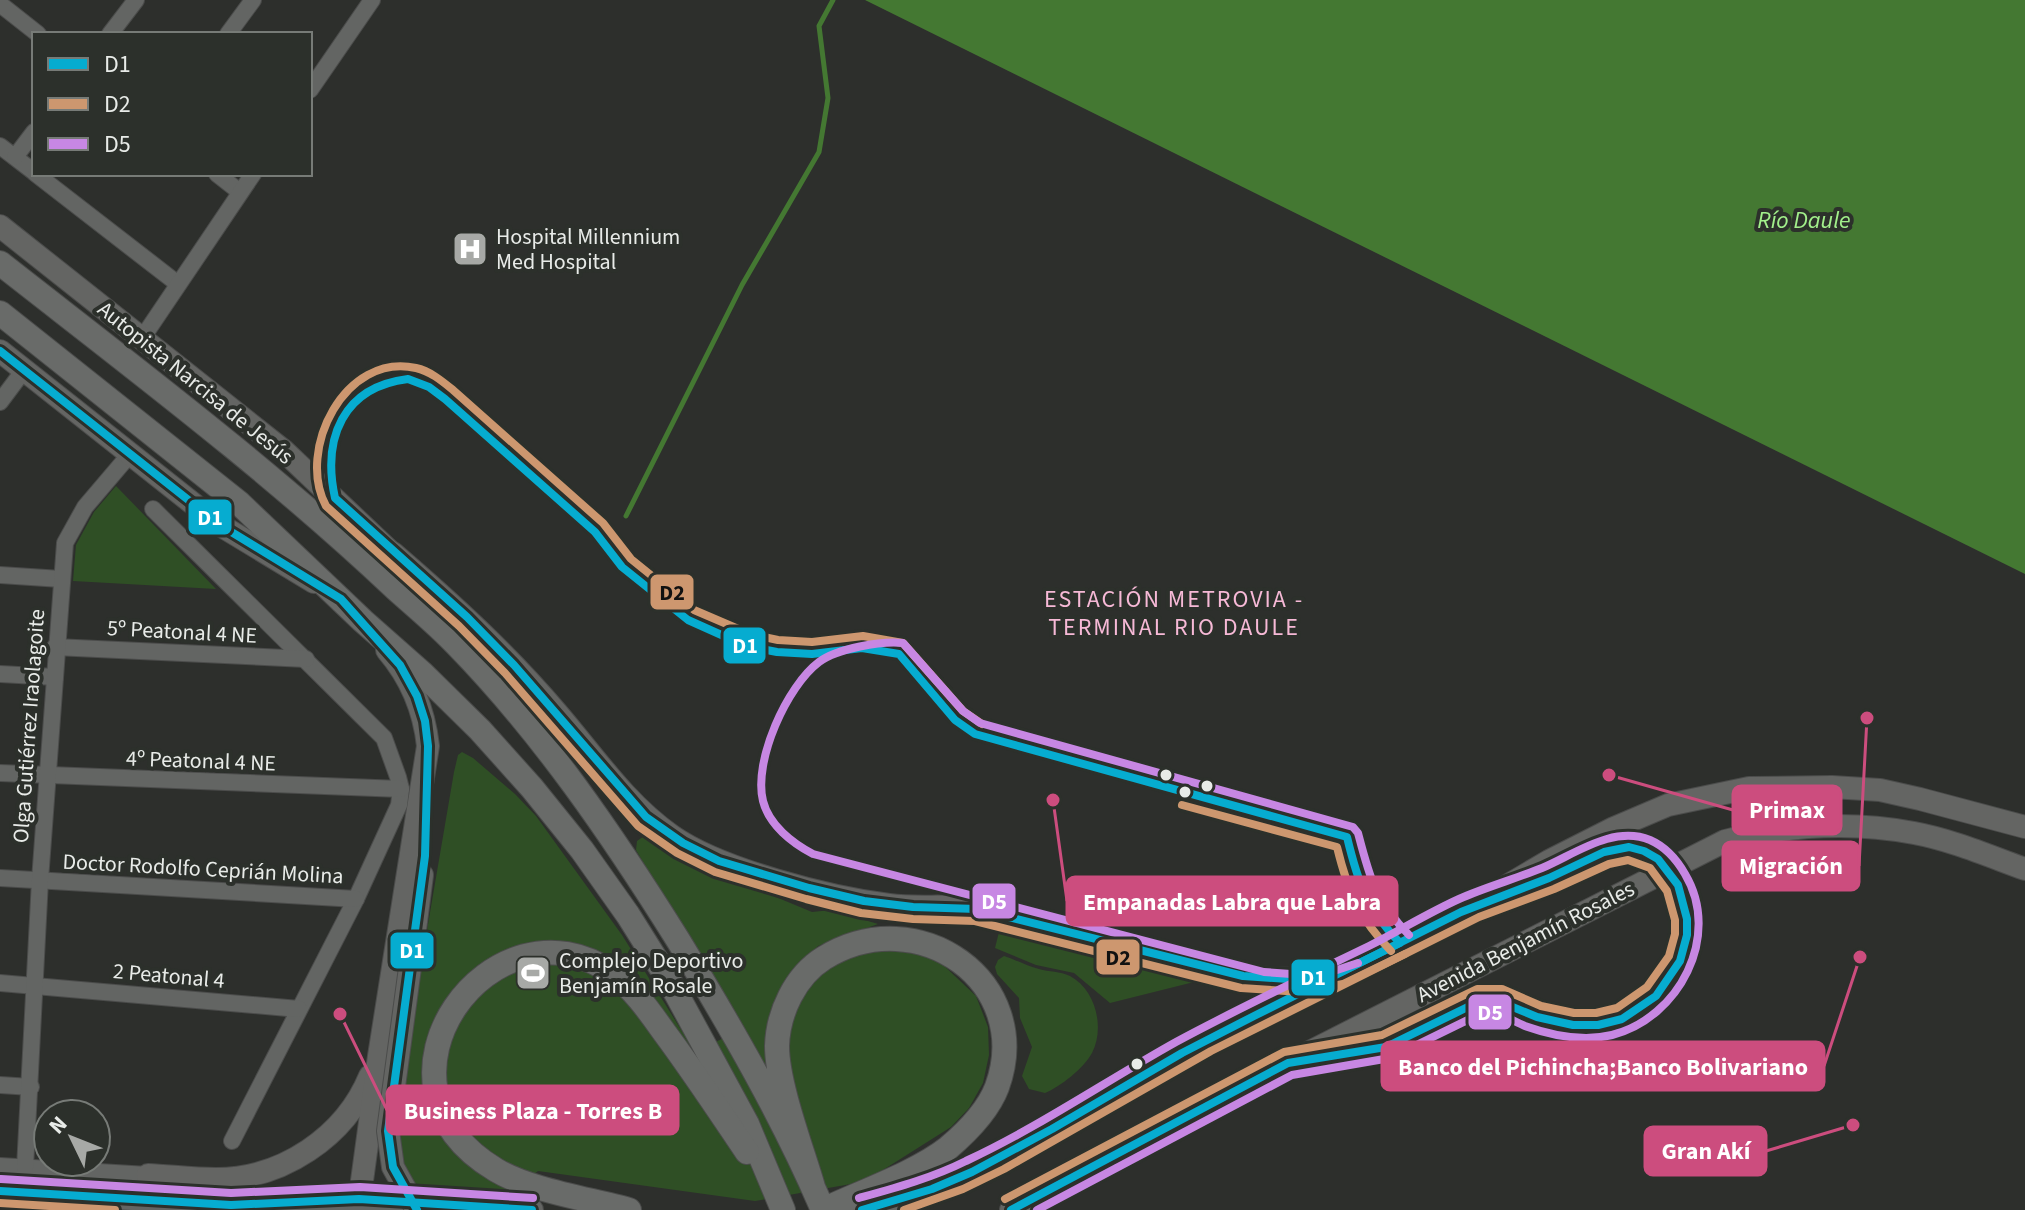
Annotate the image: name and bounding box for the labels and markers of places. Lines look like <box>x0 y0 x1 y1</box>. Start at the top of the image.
place label: Hospital Millennium Med Hospital <box>496 221 680 278</box>
hospital icon: Hospital Millennium Med Hospital <box>451 230 489 268</box>
unlabelled marker <box>1158 767 1174 783</box>
unlabelled marker <box>1199 778 1215 794</box>
unlabelled marker <box>1177 784 1193 800</box>
callout: Primax <box>1733 786 1841 834</box>
callout: Migración <box>1723 842 1859 890</box>
callout: Empanadas Labra que Labra <box>1067 877 1397 925</box>
place label: Complejo Deportivo Benjamín Rosale <box>559 945 743 1002</box>
sports icon: Complejo Deportivo Benjamín Rosale <box>514 954 552 992</box>
callout: Banco del Pichincha;Banco Bolivariano <box>1382 1042 1824 1090</box>
unlabelled marker <box>1129 1056 1145 1072</box>
callout: Business Plaza - Torres B <box>387 1086 678 1134</box>
callout: Gran Akí <box>1645 1127 1766 1175</box>

